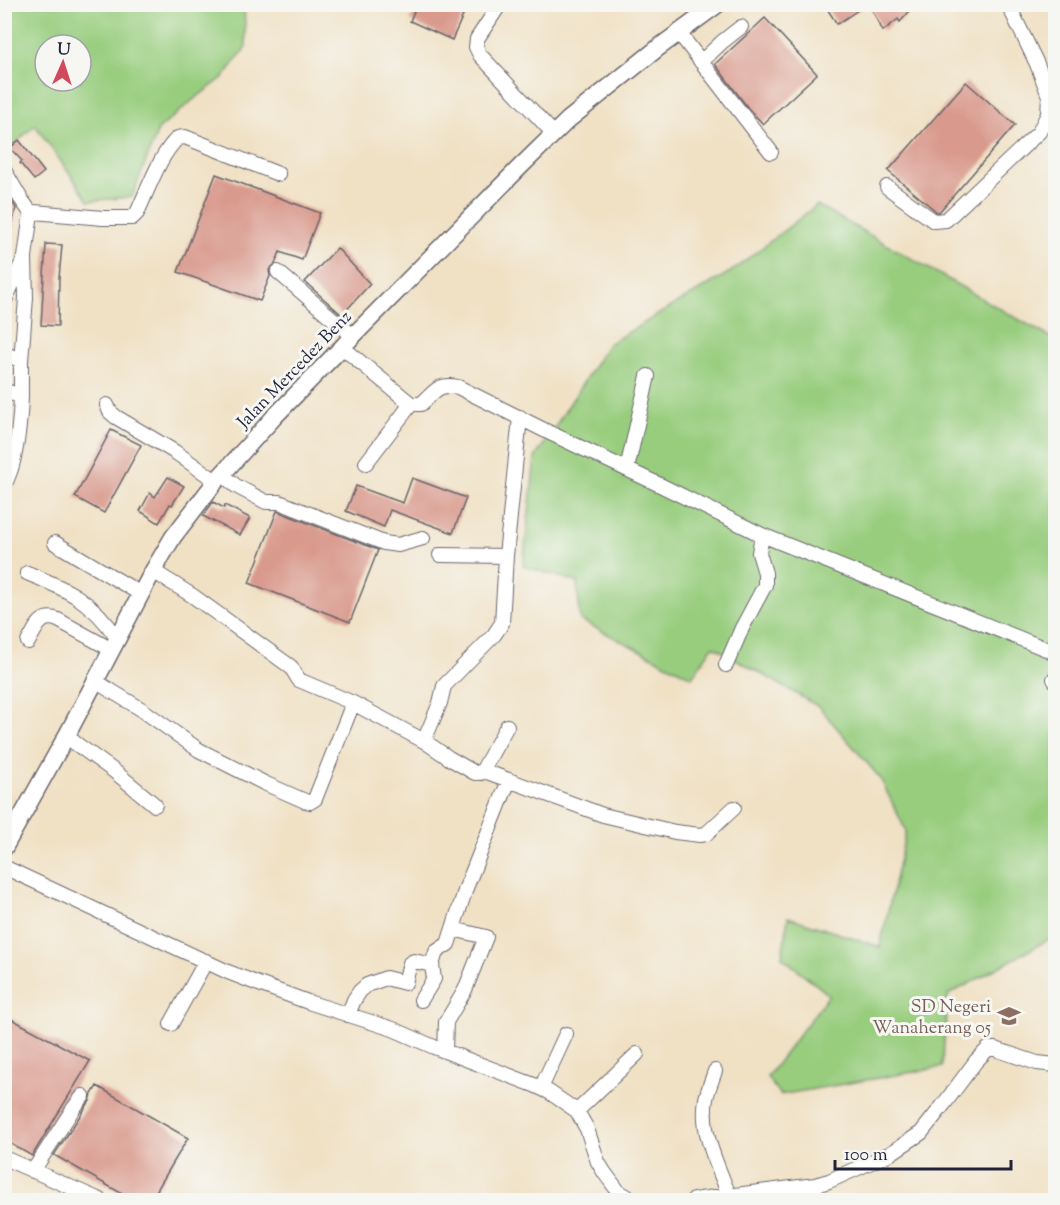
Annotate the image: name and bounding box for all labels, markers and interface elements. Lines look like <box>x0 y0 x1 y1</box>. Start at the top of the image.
north arrow <box>33 33 93 93</box>
text: U <box>57 39 72 62</box>
street label: Jalan Mercedez Benz <box>231 305 359 436</box>
place label: SD Negeri Wanaherang 05 <box>872 995 991 1042</box>
school or university icon: SD Negeri Wanaherang 05 <box>996 1003 1022 1029</box>
scale bar <box>835 1133 1010 1171</box>
text: 100 m <box>844 1143 888 1169</box>

